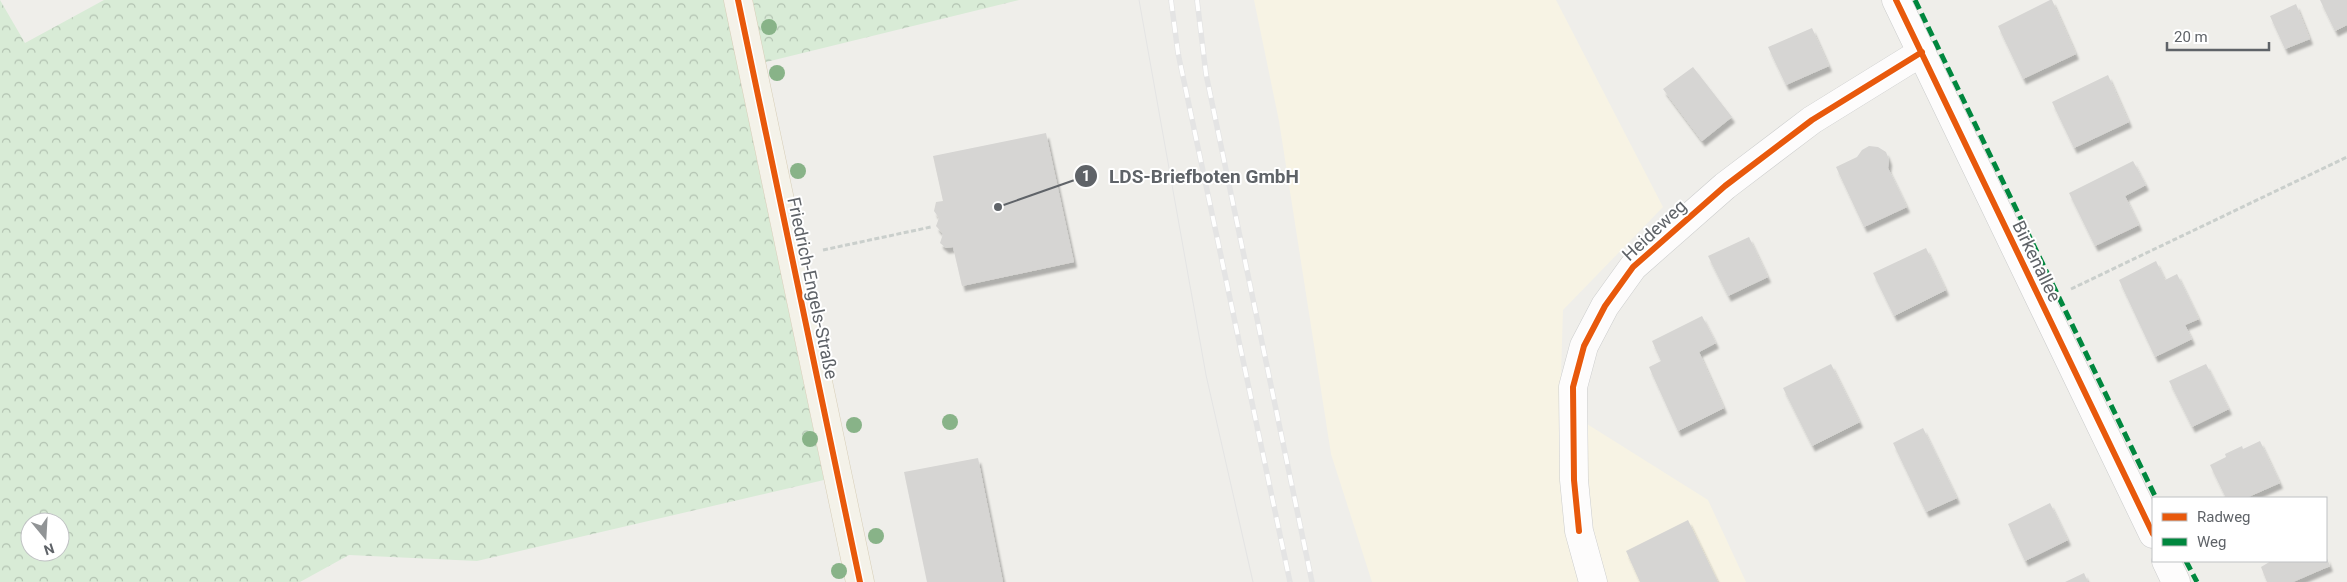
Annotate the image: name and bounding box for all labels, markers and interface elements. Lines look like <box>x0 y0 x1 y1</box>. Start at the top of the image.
scale bar <box>2167 20 2270 52</box>
text: 20 m <box>2174 28 2208 46</box>
callout: LDS-Briefboten GmbH <box>1074 159 1309 193</box>
text: LDS-Briefboten GmbH <box>1109 165 1299 188</box>
text: 1 <box>1082 167 1090 185</box>
street label: Friedrich-Engels-Straße <box>783 195 843 381</box>
street label: Heideweg <box>1618 195 1690 265</box>
street label: Birkenallee <box>2008 217 2066 305</box>
legend <box>2152 497 2327 562</box>
text: Radweg <box>2197 508 2251 526</box>
north arrow <box>20 512 70 562</box>
text: Weg <box>2197 533 2226 551</box>
text: N <box>42 540 56 559</box>

